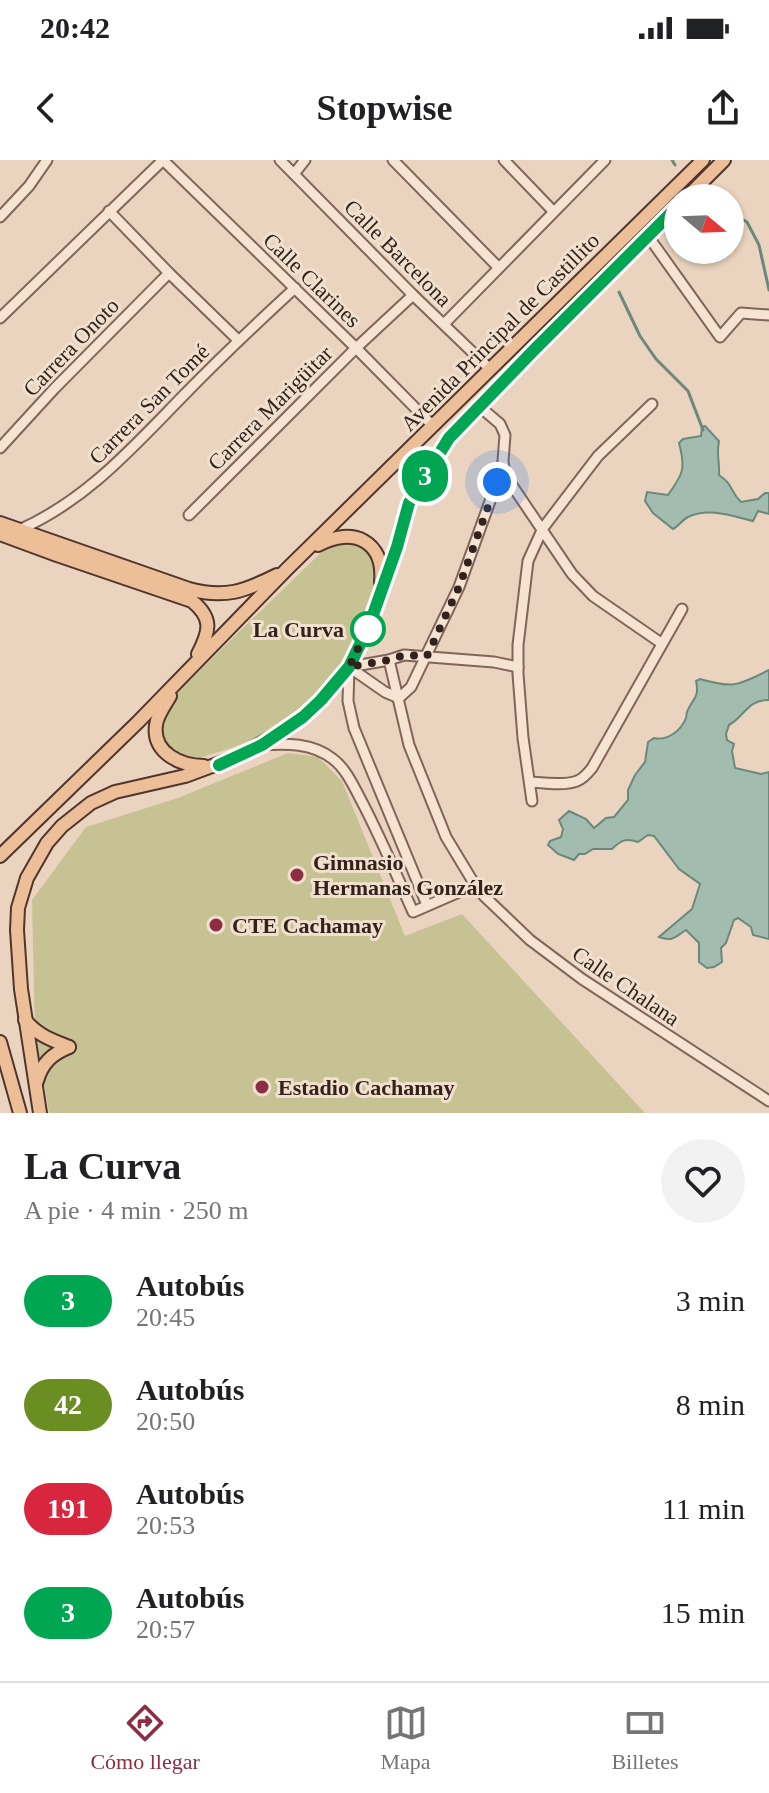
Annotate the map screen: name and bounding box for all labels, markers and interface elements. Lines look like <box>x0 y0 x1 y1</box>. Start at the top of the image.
text: 20:42 <box>40 11 110 44</box>
icon: back <box>24 86 68 130</box>
icon: share <box>701 86 745 130</box>
text: Stopwise <box>316 88 453 128</box>
north arrow <box>664 184 744 264</box>
map controls <box>664 184 744 264</box>
street label: Calle Barcelona <box>339 194 457 312</box>
street label: Calle Clarines <box>258 228 366 332</box>
street label: Avenida Principal de Castillito <box>396 228 604 436</box>
street label: Carrera Onoto <box>18 293 124 401</box>
street label: Carrera San Tomé <box>84 339 214 469</box>
street label: Carrera Marigüitar <box>203 340 338 475</box>
line badge: 3 <box>399 450 451 502</box>
text: 3 <box>418 460 432 491</box>
your location <box>477 462 517 502</box>
marker: La Curva <box>351 612 385 646</box>
place label: La Curva <box>253 617 344 642</box>
place label: Gimnasio Hermanas González <box>313 850 503 900</box>
marker: Gimnasio Hermanas González <box>288 866 306 884</box>
place label: CTE Cachamay <box>232 913 383 938</box>
marker: CTE Cachamay <box>207 916 225 934</box>
street label: Calle Chalana <box>568 941 685 1031</box>
place label: Estadio Cachamay <box>278 1075 455 1100</box>
marker: Estadio Cachamay <box>253 1078 271 1096</box>
button: heart <box>661 1139 745 1223</box>
text: La Curva <box>24 1145 181 1187</box>
text: A pie · 4 min · 250 m <box>24 1196 249 1225</box>
text: Autobús <box>136 1269 244 1302</box>
text: 3 min <box>676 1284 745 1317</box>
text: 3 <box>61 1285 75 1316</box>
text: 20:45 <box>136 1303 195 1332</box>
text: Autobús <box>136 1373 244 1406</box>
text: 8 min <box>676 1388 745 1421</box>
text: 42 <box>54 1389 82 1420</box>
text: 20:50 <box>136 1407 195 1436</box>
text: Autobús <box>136 1477 244 1510</box>
text: 11 min <box>662 1492 745 1525</box>
text: 191 <box>47 1493 89 1524</box>
text: 20:53 <box>136 1511 195 1540</box>
text: Autobús <box>136 1581 244 1614</box>
text: 15 min <box>661 1596 745 1629</box>
text: 3 <box>61 1597 75 1628</box>
text: 20:57 <box>136 1615 195 1644</box>
tab: Cómo llegar <box>90 1701 200 1775</box>
tab: Mapa <box>381 1701 431 1775</box>
tab: Billetes <box>611 1701 679 1775</box>

